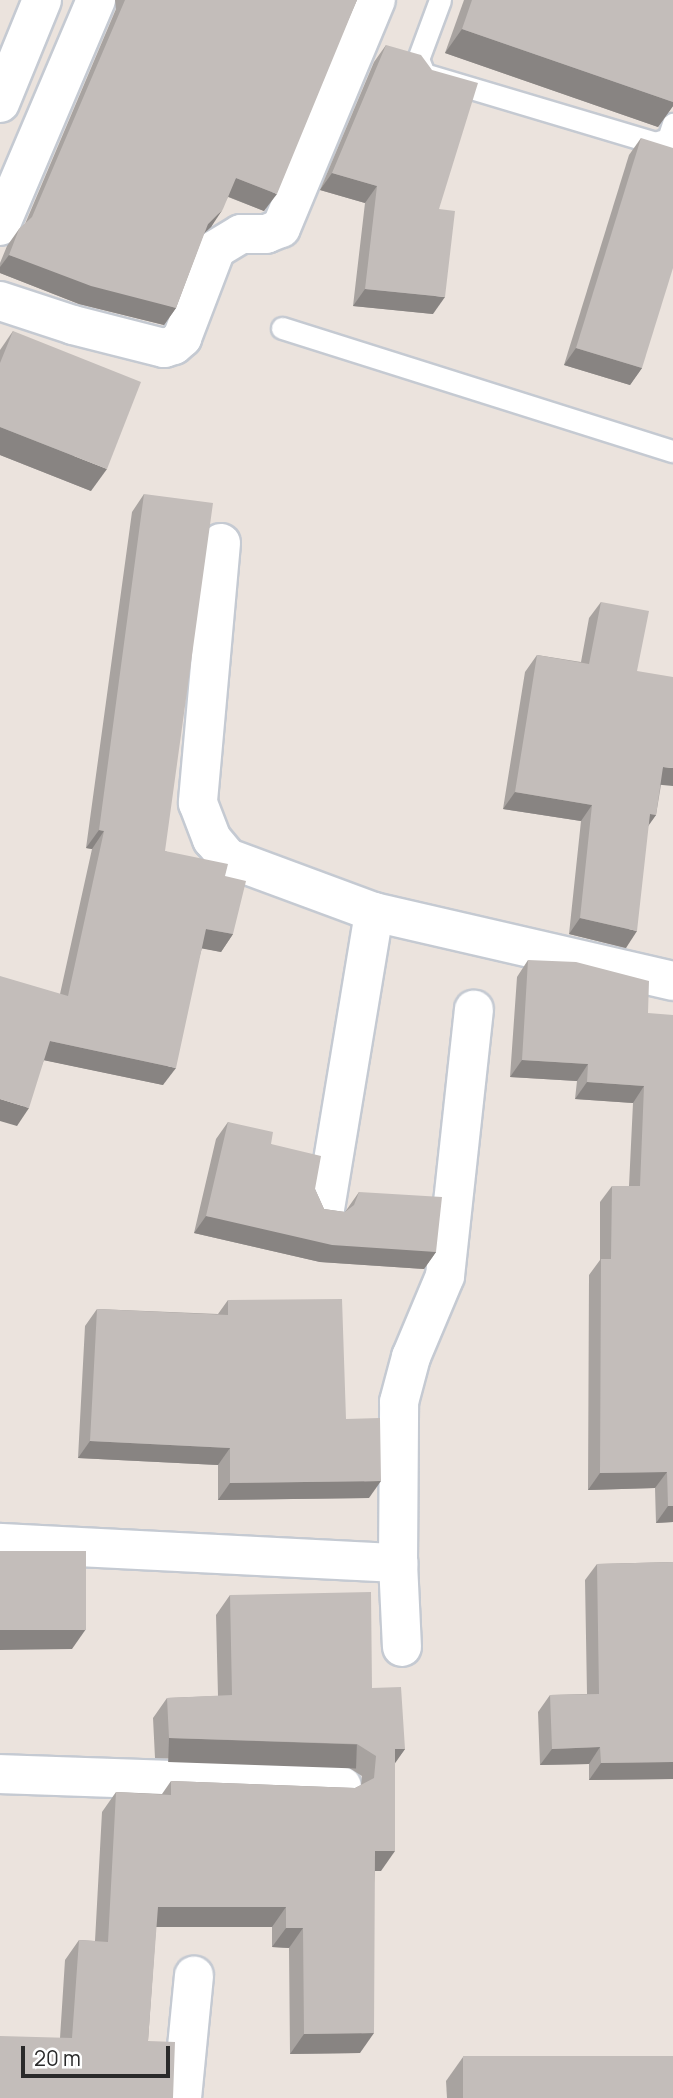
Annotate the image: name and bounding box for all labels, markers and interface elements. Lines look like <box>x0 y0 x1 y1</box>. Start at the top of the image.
scale bar <box>24 2032 173 2076</box>
text: 20 m <box>34 2044 81 2072</box>

